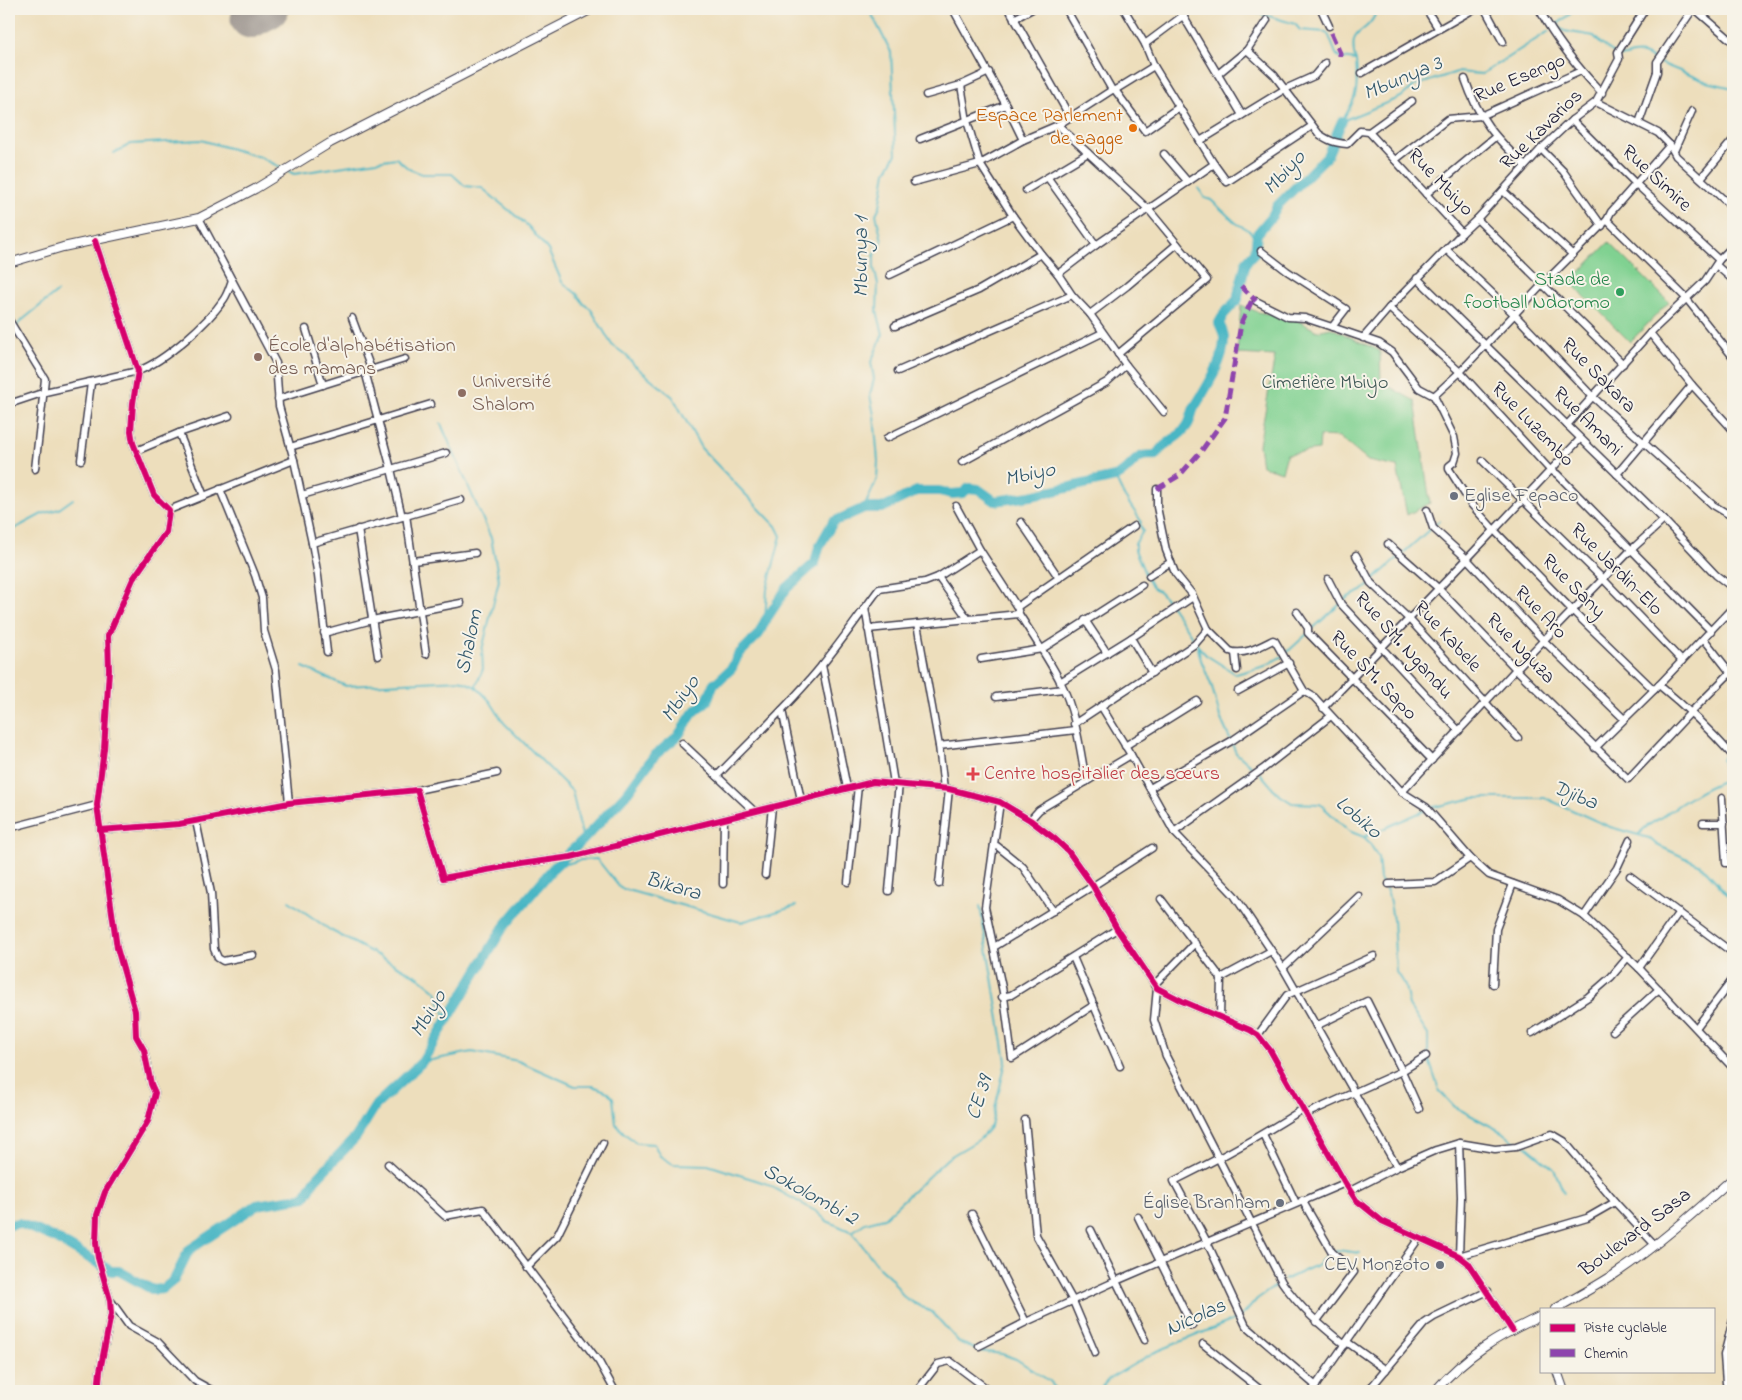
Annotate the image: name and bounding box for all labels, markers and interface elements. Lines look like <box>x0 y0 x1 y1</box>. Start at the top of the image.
street label: Rue Esengo <box>1470 47 1571 112</box>
water label: Mbunya 3 <box>1359 48 1448 109</box>
street label: Rue Kavarios <box>1494 83 1590 177</box>
place label: Espace Parlement de sagge <box>975 102 1123 155</box>
marker: Espace Parlement de sagge <box>1127 122 1139 134</box>
street label: Rue Simire <box>1614 139 1698 219</box>
street label: Rue Mbiyo <box>1400 142 1480 224</box>
water label: Mbiyo <box>1257 143 1314 202</box>
water label: Mbunya 1 <box>847 213 877 298</box>
place label: Stade de football Ndoromo <box>1464 266 1610 318</box>
marker: Stade de football Ndoromo <box>1614 286 1626 298</box>
place label: École d'alphabétisation des mamans <box>268 332 456 384</box>
street label: Rue Sakara <box>1554 332 1642 420</box>
marker: École d'alphabétisation des mamans <box>252 351 264 363</box>
place label: Université Shalom <box>472 368 551 420</box>
park label: Cimetière Mbiyo <box>1262 369 1388 398</box>
street label: Rue Luzembo <box>1484 376 1580 474</box>
street label: Rue Amani <box>1545 380 1629 464</box>
marker: Université Shalom <box>456 387 468 399</box>
water label: Mbiyo <box>1002 455 1059 495</box>
place label: Eglise Fepaco <box>1464 482 1578 512</box>
marker: Eglise Fepaco <box>1448 490 1460 502</box>
street label: Rue Jardin-Elo <box>1563 517 1669 623</box>
street label: Rue Sany <box>1534 548 1612 626</box>
street label: Rue Aro <box>1507 579 1573 647</box>
street label: Rue SM. Ngandu <box>1346 586 1459 707</box>
street label: Rue Kabele <box>1406 595 1488 679</box>
water label: Shalom <box>449 606 492 677</box>
street label: Rue Nguza <box>1478 607 1562 692</box>
street label: Rue SM. Sapo <box>1322 624 1424 728</box>
water label: Mbiyo <box>654 669 708 728</box>
place label: Centre hospitalier des sœurs <box>984 760 1220 789</box>
marker: Centre hospitalier des sœurs <box>966 767 980 781</box>
water label: Djiba <box>1548 774 1602 819</box>
water label: Lobiko <box>1328 789 1389 847</box>
water label: Bikara <box>642 865 705 909</box>
water label: Mbiyo <box>403 984 456 1044</box>
water label: CE 39 <box>959 1070 1002 1124</box>
water label: Sokolombi 2 <box>757 1157 864 1234</box>
street label: Boulevard Sasa <box>1573 1181 1698 1285</box>
place label: Église Branham <box>1142 1189 1270 1219</box>
marker: Église Branham <box>1274 1197 1286 1209</box>
place label: CEV Monzoto <box>1324 1251 1430 1280</box>
marker: CEV Monzoto <box>1434 1259 1446 1271</box>
water label: Nicolas <box>1161 1291 1231 1345</box>
legend <box>1540 1308 1714 1372</box>
text: Piste cyclable <box>1584 1317 1667 1340</box>
text: Chemin <box>1584 1343 1628 1365</box>

